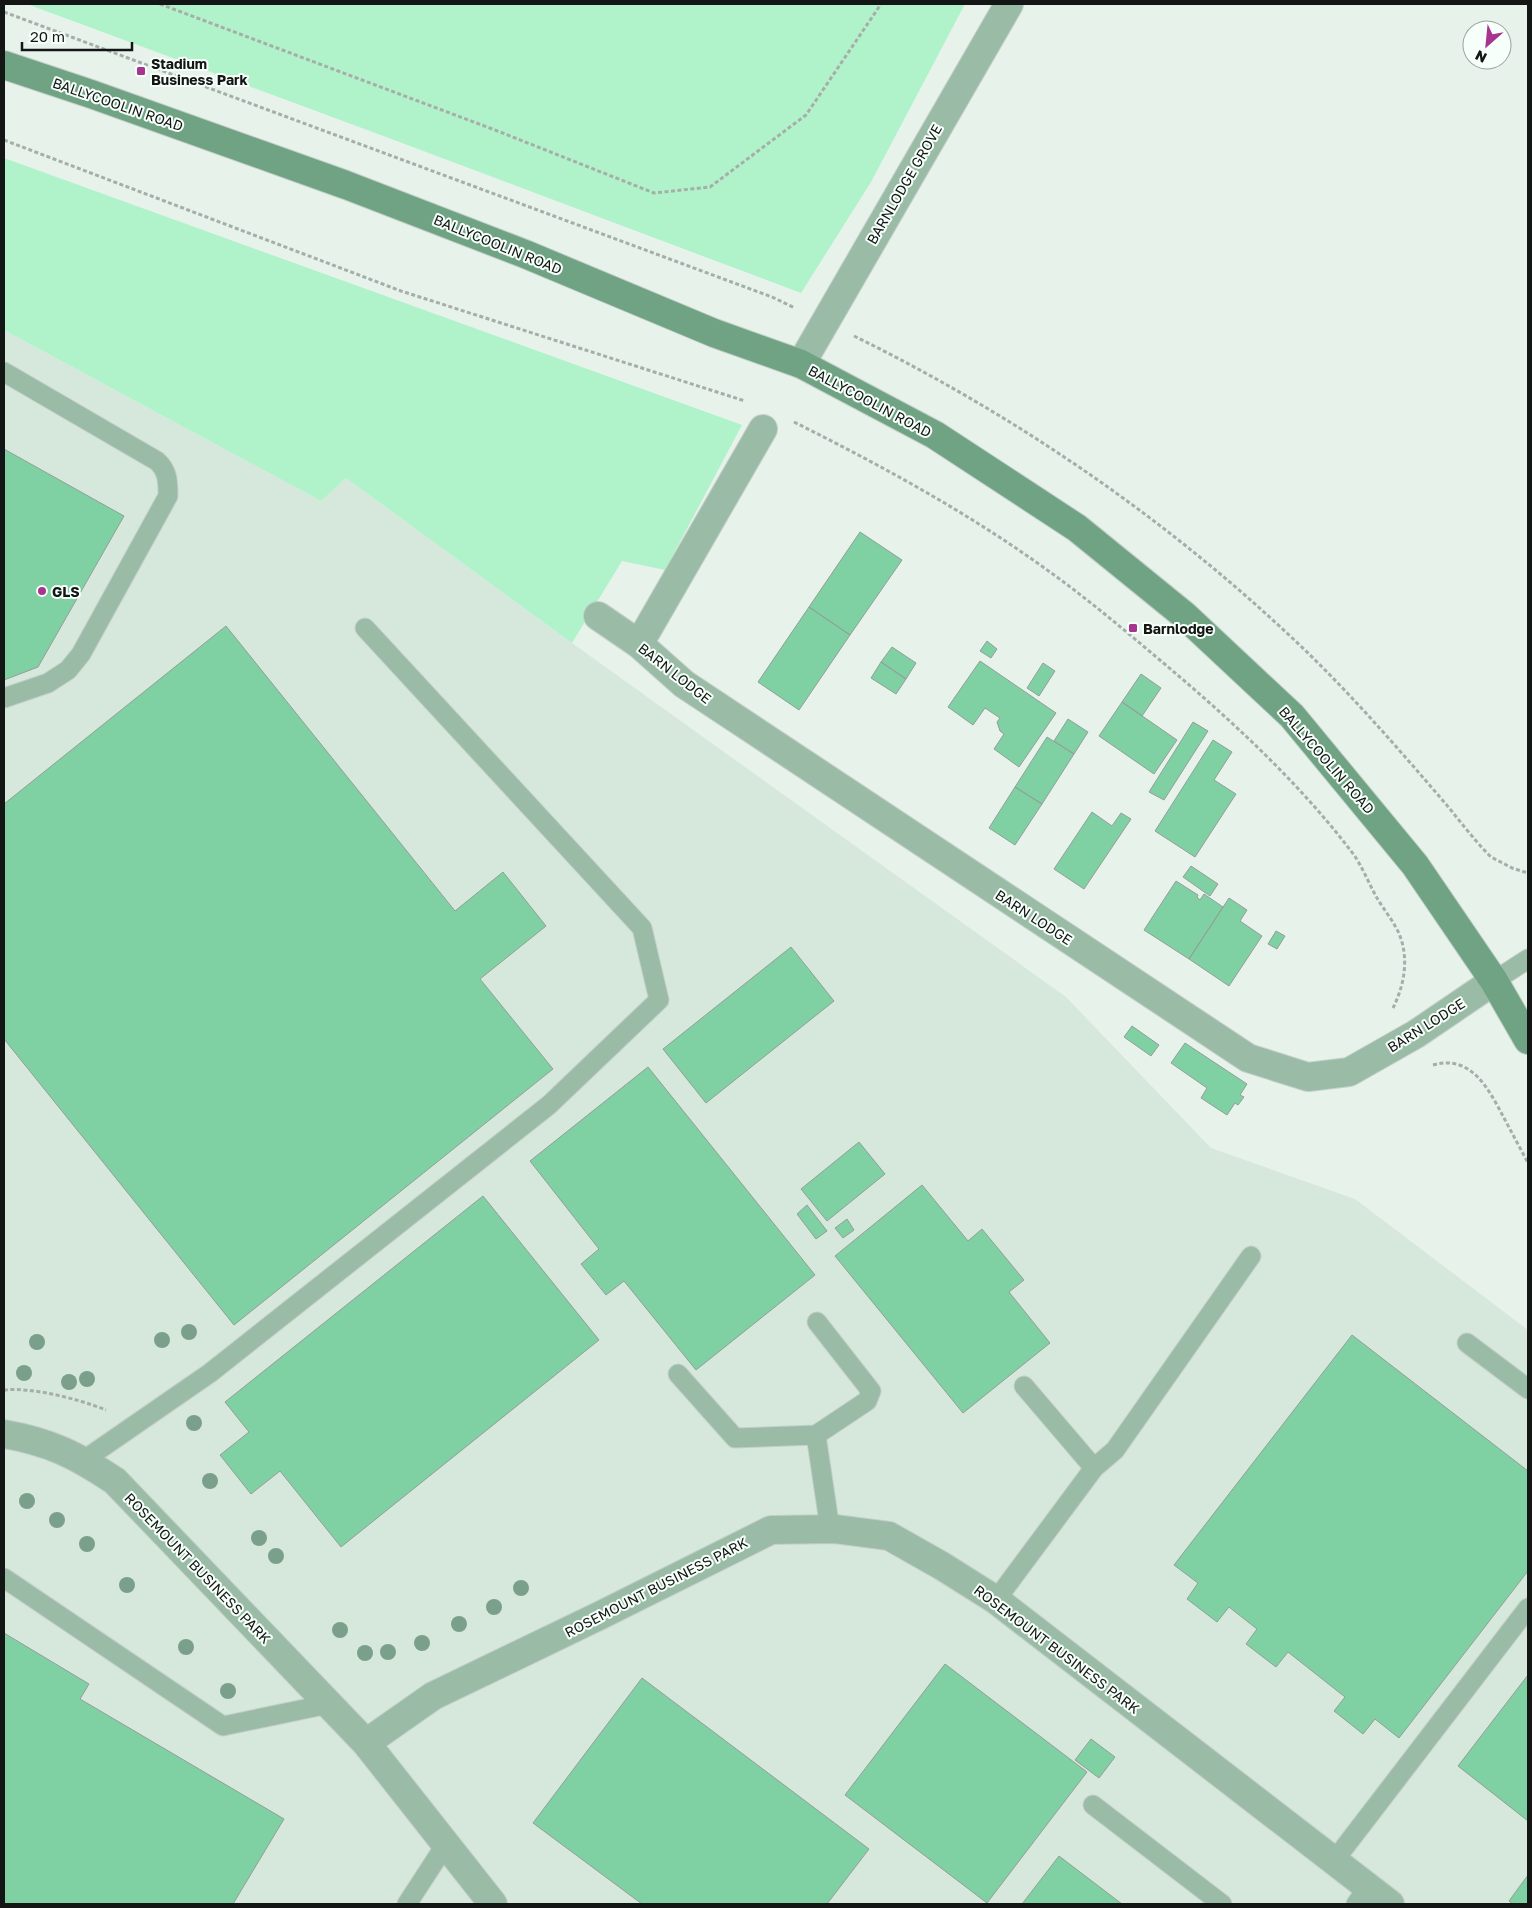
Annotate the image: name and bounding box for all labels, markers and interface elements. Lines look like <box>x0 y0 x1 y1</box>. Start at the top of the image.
scale bar <box>22 20 132 52</box>
north arrow <box>1462 20 1512 70</box>
text: 20 m <box>30 27 65 45</box>
text: N <box>1472 47 1489 67</box>
place label: Stadium Business Park <box>151 55 248 88</box>
marker: Stadium Business Park <box>135 65 147 77</box>
street label: BALLYCOOLIN ROAD <box>51 74 185 134</box>
street label: BARNLODGE GROVE <box>863 121 945 247</box>
street label: BALLYCOOLIN ROAD <box>431 210 565 278</box>
street label: BALLYCOOLIN ROAD <box>806 361 934 441</box>
place label: GLS <box>52 583 80 600</box>
marker: GLS <box>36 585 48 597</box>
place label: Barnlodge <box>1143 620 1213 637</box>
marker: Barnlodge <box>1127 622 1139 634</box>
street label: BARN LODGE <box>635 639 715 707</box>
street label: BALLYCOOLIN ROAD <box>1276 703 1378 817</box>
street label: BARN LODGE <box>992 886 1076 948</box>
street label: BARN LODGE <box>1384 994 1468 1056</box>
street label: ROSEMOUNT BUSINESS PARK <box>121 1489 275 1647</box>
street label: ROSEMOUNT BUSINESS PARK <box>562 1533 751 1641</box>
street label: ROSEMOUNT BUSINESS PARK <box>971 1581 1143 1717</box>

